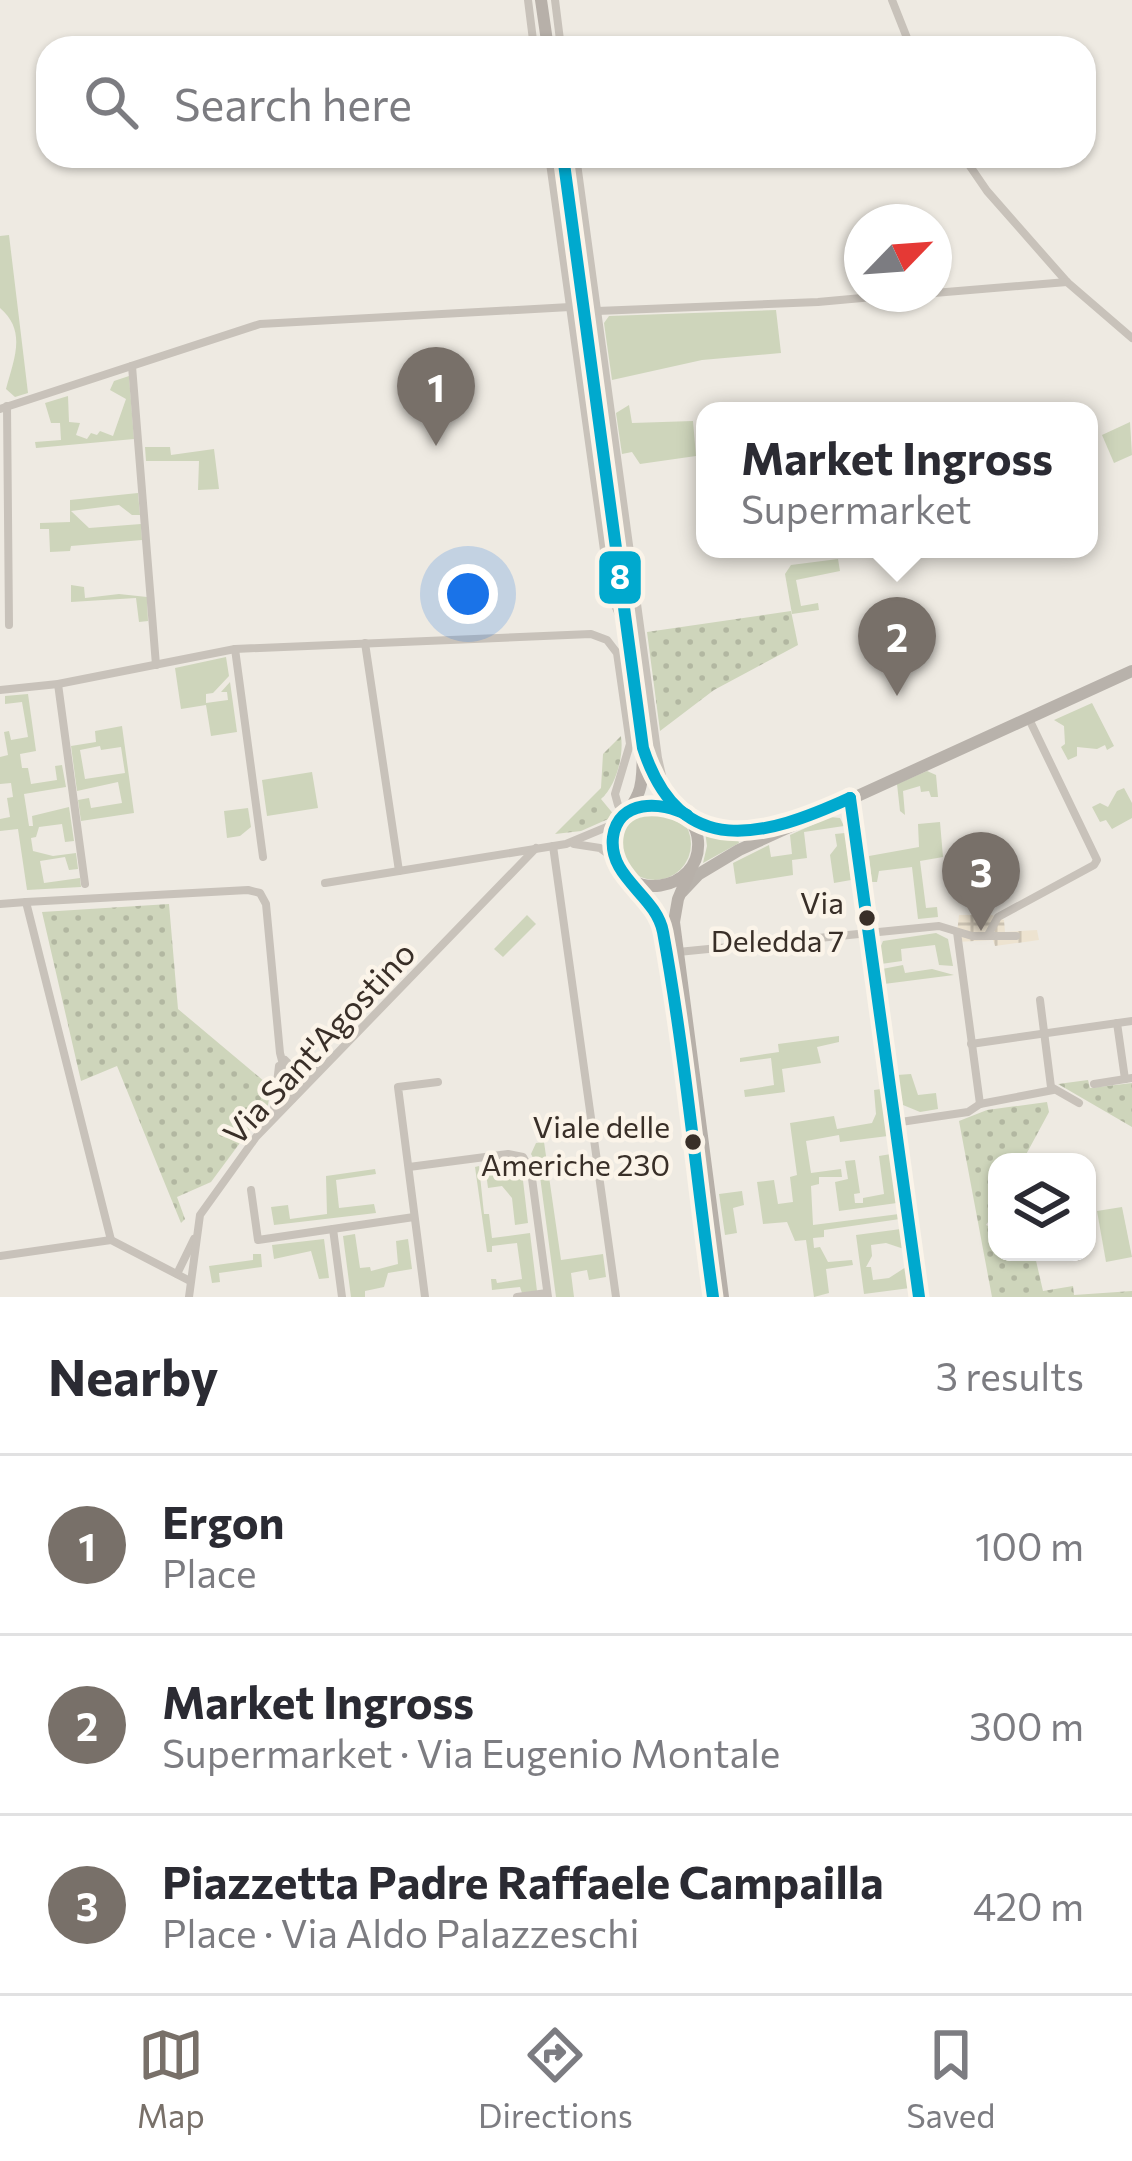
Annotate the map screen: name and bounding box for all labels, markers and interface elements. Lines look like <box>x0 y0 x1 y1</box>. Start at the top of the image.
search box <box>36 36 1096 168</box>
icon: search <box>78 69 144 135</box>
text: Search here <box>174 75 412 130</box>
north arrow <box>844 204 952 312</box>
pin: 1 <box>397 347 475 446</box>
popup <box>696 402 1098 558</box>
text: Market Ingross <box>741 429 1053 484</box>
text: Supermarket <box>741 484 971 532</box>
line badge: 8 <box>597 549 643 606</box>
text: 8 <box>610 555 630 596</box>
your location <box>438 564 498 624</box>
pin: 2 <box>858 597 936 696</box>
pin: 3 <box>942 832 1020 931</box>
place label: Via Deledda 7 <box>711 883 844 958</box>
marker: Via Deledda 7 <box>856 907 878 929</box>
street label: Via Sant'Agostino <box>213 932 423 1152</box>
place label: Viale delle Americhe 230 <box>481 1107 670 1182</box>
marker: Viale delle Americhe 230 <box>682 1131 704 1153</box>
map controls <box>988 1153 1096 1261</box>
button: layers <box>988 1153 1096 1261</box>
text: Nearby <box>48 1344 218 1407</box>
text: 3 results <box>936 1351 1084 1399</box>
text: Ergon <box>162 1493 285 1548</box>
text: 1 <box>78 1521 96 1569</box>
text: 100 m <box>975 1521 1084 1569</box>
text: Place <box>162 1548 257 1596</box>
text: Market Ingross <box>162 1673 474 1728</box>
text: 2 <box>76 1701 98 1749</box>
text: 300 m <box>969 1701 1084 1749</box>
text: Supermarket · Via Eugenio Montale <box>162 1728 780 1776</box>
text: Piazzetta Padre Raffaele Campailla <box>162 1853 884 1908</box>
text: 3 <box>76 1881 98 1929</box>
text: 420 m <box>973 1881 1084 1929</box>
text: Place · Via Aldo Palazzeschi <box>162 1908 639 1956</box>
tab: Map <box>137 2022 205 2135</box>
tab: Directions <box>478 2022 633 2135</box>
tab: Saved <box>906 2022 995 2135</box>

